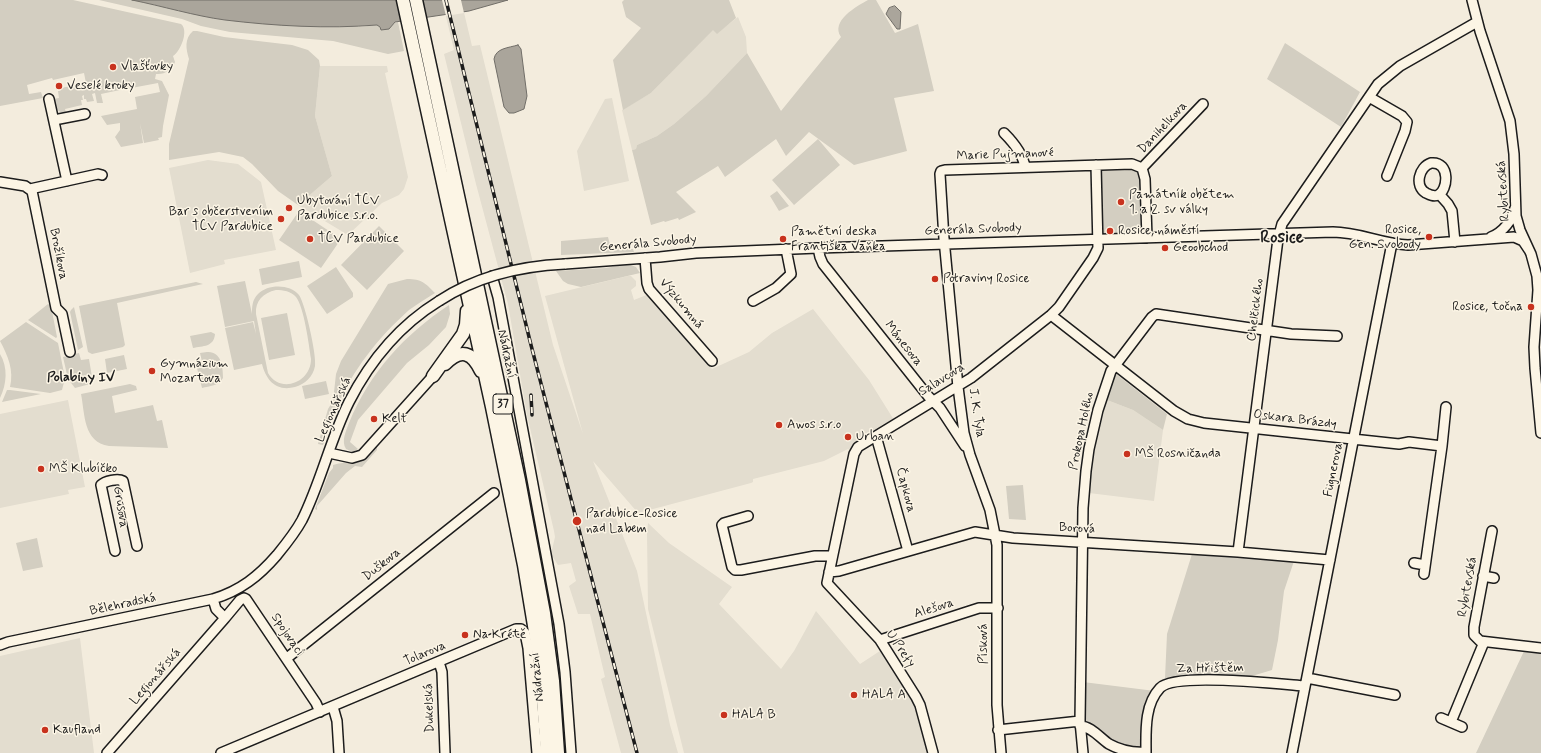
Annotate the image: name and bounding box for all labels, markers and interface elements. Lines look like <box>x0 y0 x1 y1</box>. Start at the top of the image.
place label: Vlašťovky <box>121 59 173 75</box>
marker: Vlašťovky <box>108 62 118 72</box>
place label: Veselé kroky <box>67 78 135 94</box>
marker: Veselé kroky <box>54 81 64 91</box>
street label: Danihelkova <box>1135 99 1191 157</box>
street label: Marie Pujmanové <box>956 146 1054 164</box>
street label: Rybitevská <box>1494 160 1514 222</box>
place label: Památník obětem 1. a 2. sv války <box>1129 187 1234 218</box>
place label: Ubytování TCV Pardubice s.r.o. <box>297 193 380 224</box>
marker: Památník obětem 1. a 2. sv války <box>1116 197 1126 207</box>
marker: Ubytování TCV Pardubice s.r.o. <box>284 203 294 213</box>
place label: Bar s občerstvením TCV Pardubice <box>169 204 273 235</box>
marker: Bar s občerstvením TCV Pardubice <box>276 214 286 224</box>
street label: Generála Svobody <box>924 221 1022 239</box>
place label: Rosice, Gen. Svobody <box>1349 222 1421 253</box>
place label: Rosice, náměstí <box>1118 223 1200 239</box>
place label: Pamětní deska Františka Vaňka <box>791 224 886 255</box>
marker: Rosice, náměstí <box>1105 226 1115 236</box>
street label: Brožíkova <box>45 227 71 281</box>
district label: Rosice <box>1260 228 1304 248</box>
place label: TCV Pardubice <box>318 231 399 247</box>
street label: Generála Svobody <box>599 232 697 256</box>
marker: Rosice, Gen. Svobody <box>1424 232 1434 242</box>
marker: TCV Pardubice <box>305 234 315 244</box>
marker: Pamětní deska Františka Vaňka <box>778 234 788 244</box>
place label: Geoobchod <box>1173 240 1228 256</box>
marker: Geoobchod <box>1160 243 1170 253</box>
place label: Potraviny Rosice <box>943 271 1030 287</box>
marker: Potraviny Rosice <box>930 274 940 284</box>
street label: Výzkumná <box>655 276 707 332</box>
street label: Chelčického <box>1244 278 1268 342</box>
place label: Rosice, točna <box>1452 299 1523 315</box>
marker: Rosice, točna <box>1526 302 1536 312</box>
street label: Mánesova <box>880 318 926 370</box>
street label: Nádražní <box>493 328 519 380</box>
place label: Gymnázium Mozartova <box>160 356 228 387</box>
street label: Salavcova <box>916 360 968 400</box>
marker: Gymnázium Mozartova <box>147 366 157 376</box>
district label: Polabiny IV <box>47 370 115 386</box>
street label: Legionářská <box>313 375 355 445</box>
street label: J. K. Tyla <box>964 387 988 439</box>
street label: Prokopa Holého <box>1066 391 1098 471</box>
road number: 37 <box>493 394 513 414</box>
street label: Oskara Brázdy <box>1252 407 1338 433</box>
place label: Kelt <box>382 411 407 427</box>
marker: Kelt <box>369 414 379 424</box>
place label: Awos s.r.o <box>787 417 841 433</box>
marker: Awos s.r.o <box>774 420 784 430</box>
place label: Urban <box>856 429 894 445</box>
marker: Urban <box>843 432 853 442</box>
street label: Fügnerova <box>1321 441 1347 499</box>
place label: MŠ Rosničanda <box>1135 446 1221 462</box>
marker: MŠ Rosničanda <box>1122 449 1132 459</box>
place label: MŠ Klubíčko <box>49 461 117 477</box>
marker: MŠ Klubíčko <box>36 464 46 474</box>
street label: Čapkova <box>892 466 918 514</box>
street label: Grusova <box>109 485 131 529</box>
place label: Pardubice-Rosice nad Labem <box>586 506 678 537</box>
marker: Pardubice-Rosice nad Labem <box>571 515 583 527</box>
street label: Borová <box>1058 520 1096 538</box>
street label: Duškova <box>360 545 404 585</box>
street label: Rybitevská <box>1455 556 1481 618</box>
street label: Bělehradská <box>88 590 158 620</box>
street label: Alešova <box>912 596 956 622</box>
street label: Spojovací <box>267 611 307 659</box>
street label: Písková <box>976 624 992 664</box>
place label: Na Krétě <box>473 627 526 643</box>
street label: U Prefy <box>882 627 918 671</box>
marker: Na Krétě <box>460 630 470 640</box>
street label: Tolarova <box>402 638 448 670</box>
street label: Legionářská <box>127 646 185 708</box>
street label: Nádražní <box>528 652 548 702</box>
street label: Za Hřištěm <box>1176 661 1244 677</box>
street label: Dukelská <box>421 683 439 733</box>
place label: HALA A <box>862 687 906 703</box>
marker: HALA A <box>849 690 859 700</box>
place label: HALA B <box>732 707 776 723</box>
marker: HALA B <box>719 710 729 720</box>
place label: Kaufland <box>53 722 101 738</box>
marker: Kaufland <box>40 725 50 735</box>

